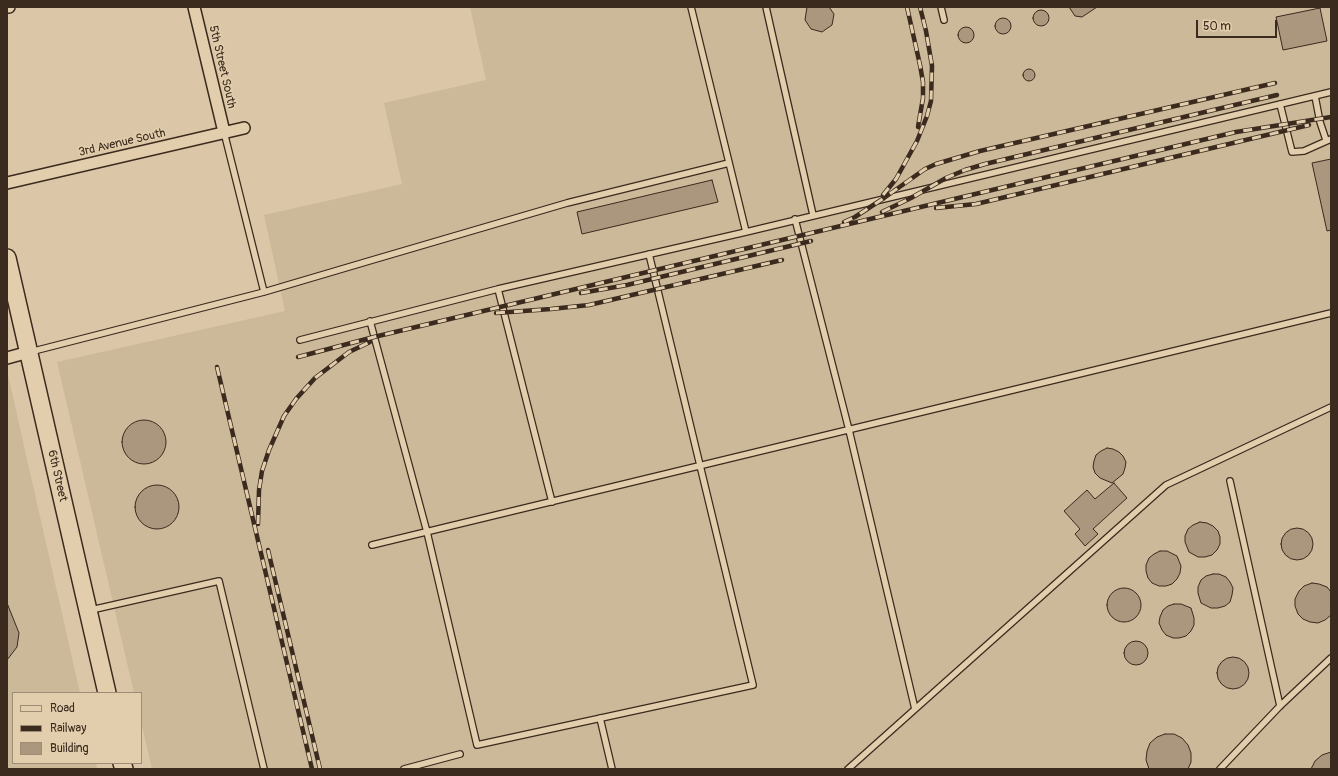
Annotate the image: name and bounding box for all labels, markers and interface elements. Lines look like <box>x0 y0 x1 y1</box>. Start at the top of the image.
scale bar <box>1198 12 1279 38</box>
text: 50 m <box>1203 19 1231 34</box>
street label: 5th Street South <box>205 24 239 110</box>
street label: 3rd Avenue South <box>77 126 167 160</box>
street label: 6th Street <box>44 449 70 503</box>
legend <box>12 692 142 764</box>
text: Road <box>50 701 75 716</box>
text: Railway <box>50 721 86 736</box>
text: Building <box>50 741 89 756</box>

